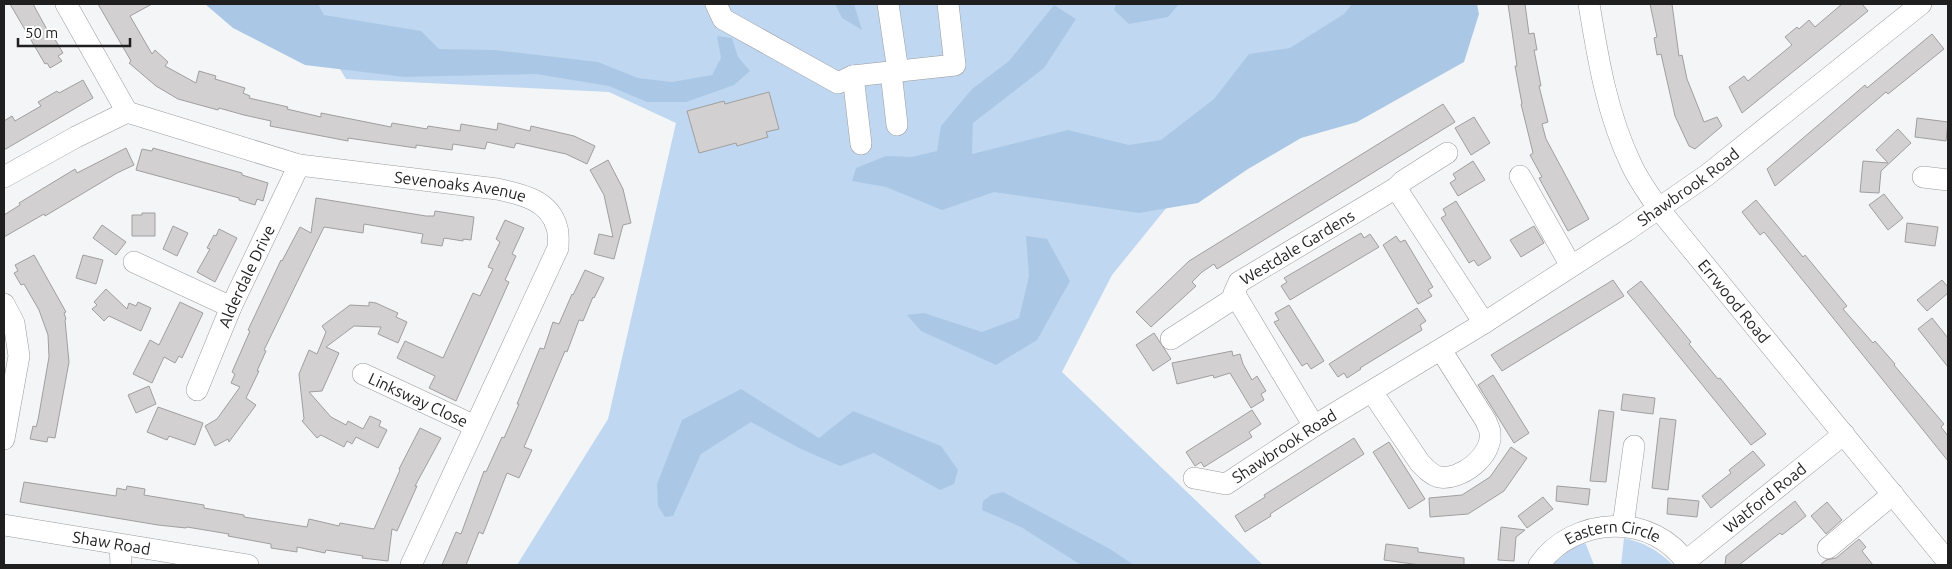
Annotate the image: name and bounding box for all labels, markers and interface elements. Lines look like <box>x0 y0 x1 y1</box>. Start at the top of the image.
scale bar <box>18 15 130 47</box>
text: 50 m <box>25 24 58 41</box>
street label: Shawbrook Road <box>1634 144 1742 230</box>
street label: Sevenoaks Avenue <box>393 168 529 205</box>
street label: Westdale Gardens <box>1237 206 1358 288</box>
street label: Alderdale Drive <box>215 222 278 330</box>
street label: Errwood Road <box>1695 256 1774 346</box>
street label: Linksway Close <box>366 369 471 430</box>
street label: Shawbrook Road <box>1228 406 1340 487</box>
street label: Watford Road <box>1720 459 1810 536</box>
street label: Eastern Circle <box>1561 517 1664 548</box>
street label: Shaw Road <box>71 527 152 558</box>

